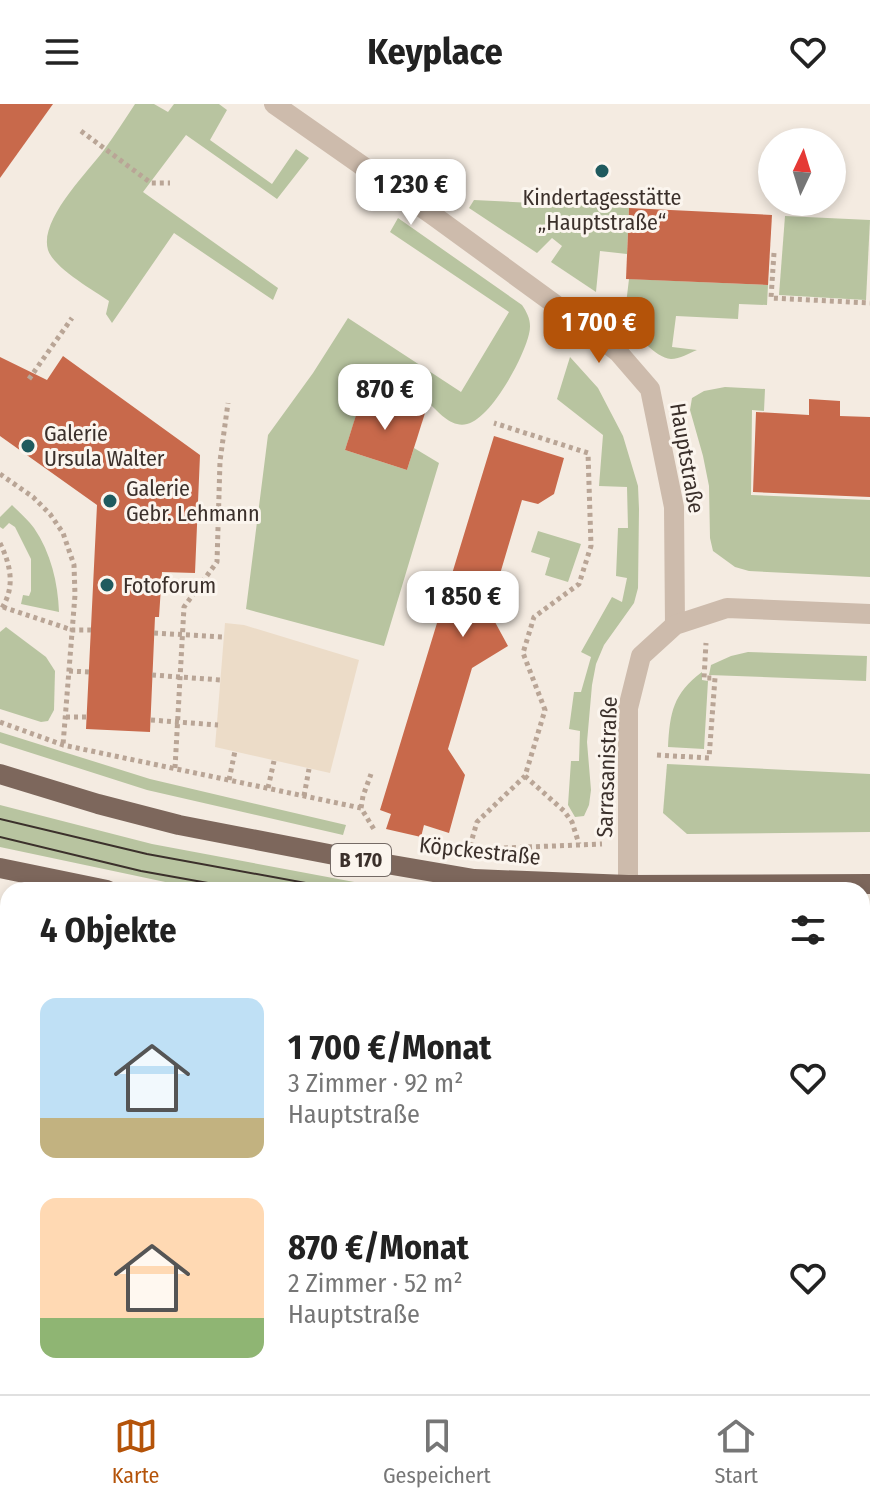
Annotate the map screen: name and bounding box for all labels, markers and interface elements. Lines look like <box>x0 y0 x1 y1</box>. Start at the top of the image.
icon: menu <box>40 30 84 74</box>
text: Keyplace <box>367 30 503 74</box>
icon: heart <box>786 30 830 74</box>
north arrow <box>758 128 846 216</box>
map controls <box>758 128 846 216</box>
pin: 1 230 € <box>337 159 485 227</box>
marker: Kindertagesstätte „Hauptstraße“ <box>593 162 611 180</box>
text: 1 230 € <box>374 169 448 200</box>
place label: Kindertagesstätte „Hauptstraße“ <box>523 184 681 236</box>
pin: 1 700 € <box>525 297 673 365</box>
text: 1 700 € <box>562 307 636 338</box>
pin: 870 € <box>329 364 441 432</box>
text: 870 € <box>356 374 414 405</box>
street label: Hauptstraße <box>664 401 710 515</box>
place label: Galerie Ursula Walter <box>44 420 165 472</box>
marker: Galerie Ursula Walter <box>19 437 37 455</box>
place label: Galerie Gebr. Lehmann <box>126 475 260 527</box>
marker: Galerie Gebr. Lehmann <box>101 492 119 510</box>
pin: 1 850 € <box>389 571 537 639</box>
place label: Fotoforum <box>123 572 216 599</box>
marker: Fotoforum <box>98 576 116 594</box>
text: 1 850 € <box>425 581 501 612</box>
street label: Sarrasanistraße <box>591 696 623 838</box>
street label: Köpckestraße <box>418 831 542 871</box>
road number: B 170 <box>331 844 391 876</box>
icon: filters <box>786 908 830 952</box>
text: 4 Objekte <box>40 910 176 951</box>
text: 1 700 €/Monat <box>288 1027 491 1068</box>
icon: home <box>104 1030 200 1126</box>
icon: heart <box>786 1056 830 1100</box>
text: 3 Zimmer · 92 m² <box>288 1068 463 1099</box>
text: Hauptstraße <box>288 1099 420 1130</box>
text: 870 €/Monat <box>288 1227 469 1268</box>
icon: home <box>104 1230 200 1326</box>
icon: heart <box>786 1256 830 1300</box>
text: 2 Zimmer · 52 m² <box>288 1268 463 1299</box>
text: Hauptstraße <box>288 1299 420 1330</box>
tab: Karte <box>112 1414 159 1489</box>
tab: Gespeichert <box>383 1414 491 1489</box>
tab: Start <box>714 1414 758 1489</box>

